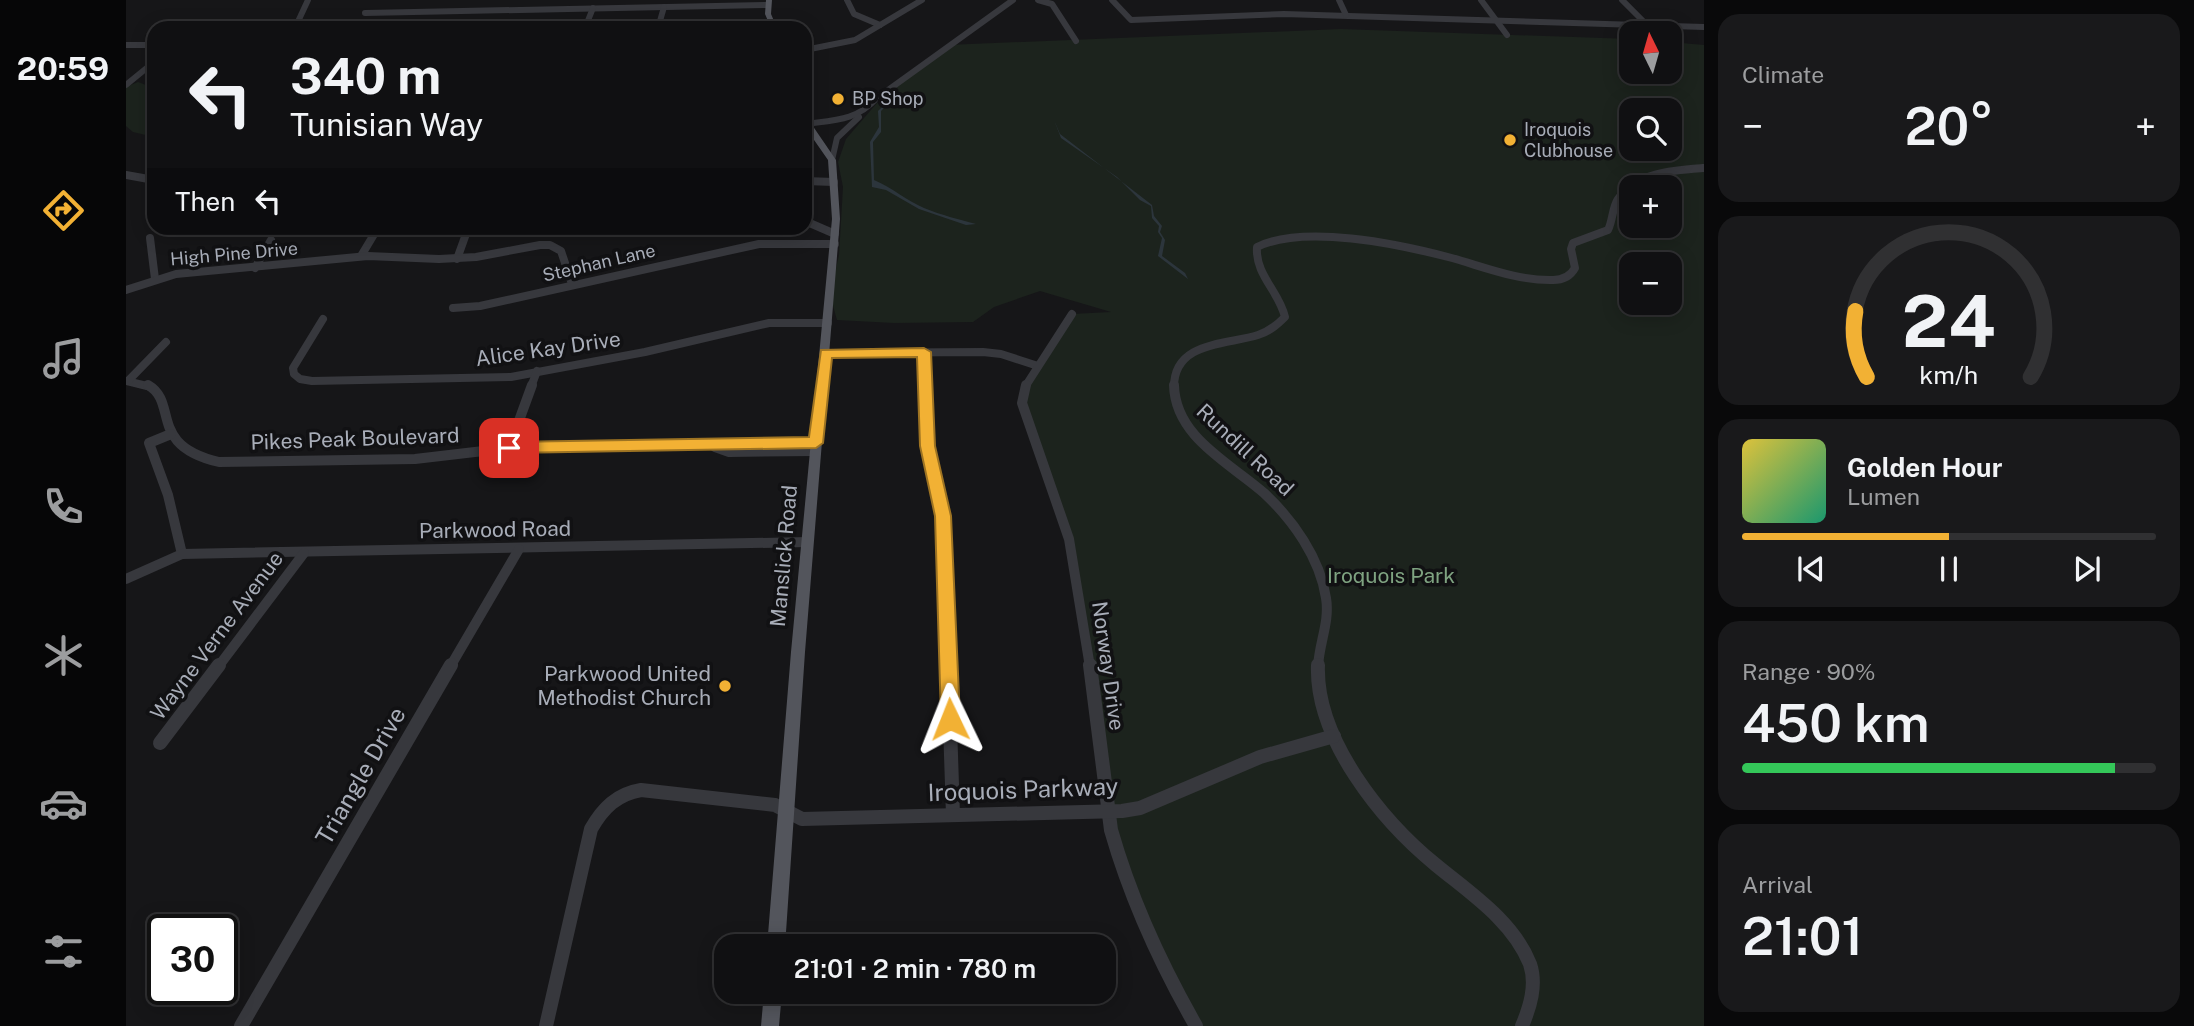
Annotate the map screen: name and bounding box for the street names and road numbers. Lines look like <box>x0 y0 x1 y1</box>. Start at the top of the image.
street label: High Pine Drive <box>169 237 299 270</box>
street label: Stephan Lane <box>540 239 657 286</box>
street label: Alice Kay Drive <box>474 326 622 371</box>
street label: Rundill Road <box>1192 398 1299 501</box>
street label: Pikes Peak Boulevard <box>250 422 460 455</box>
street label: Manslick Road <box>765 484 802 628</box>
street label: Parkwood Road <box>419 516 571 543</box>
street label: Wayne Verne Avenue <box>145 547 288 725</box>
street label: Norway Drive <box>1087 600 1130 732</box>
street label: Triangle Drive <box>309 702 411 849</box>
street label: Iroquois Parkway <box>927 772 1119 806</box>

